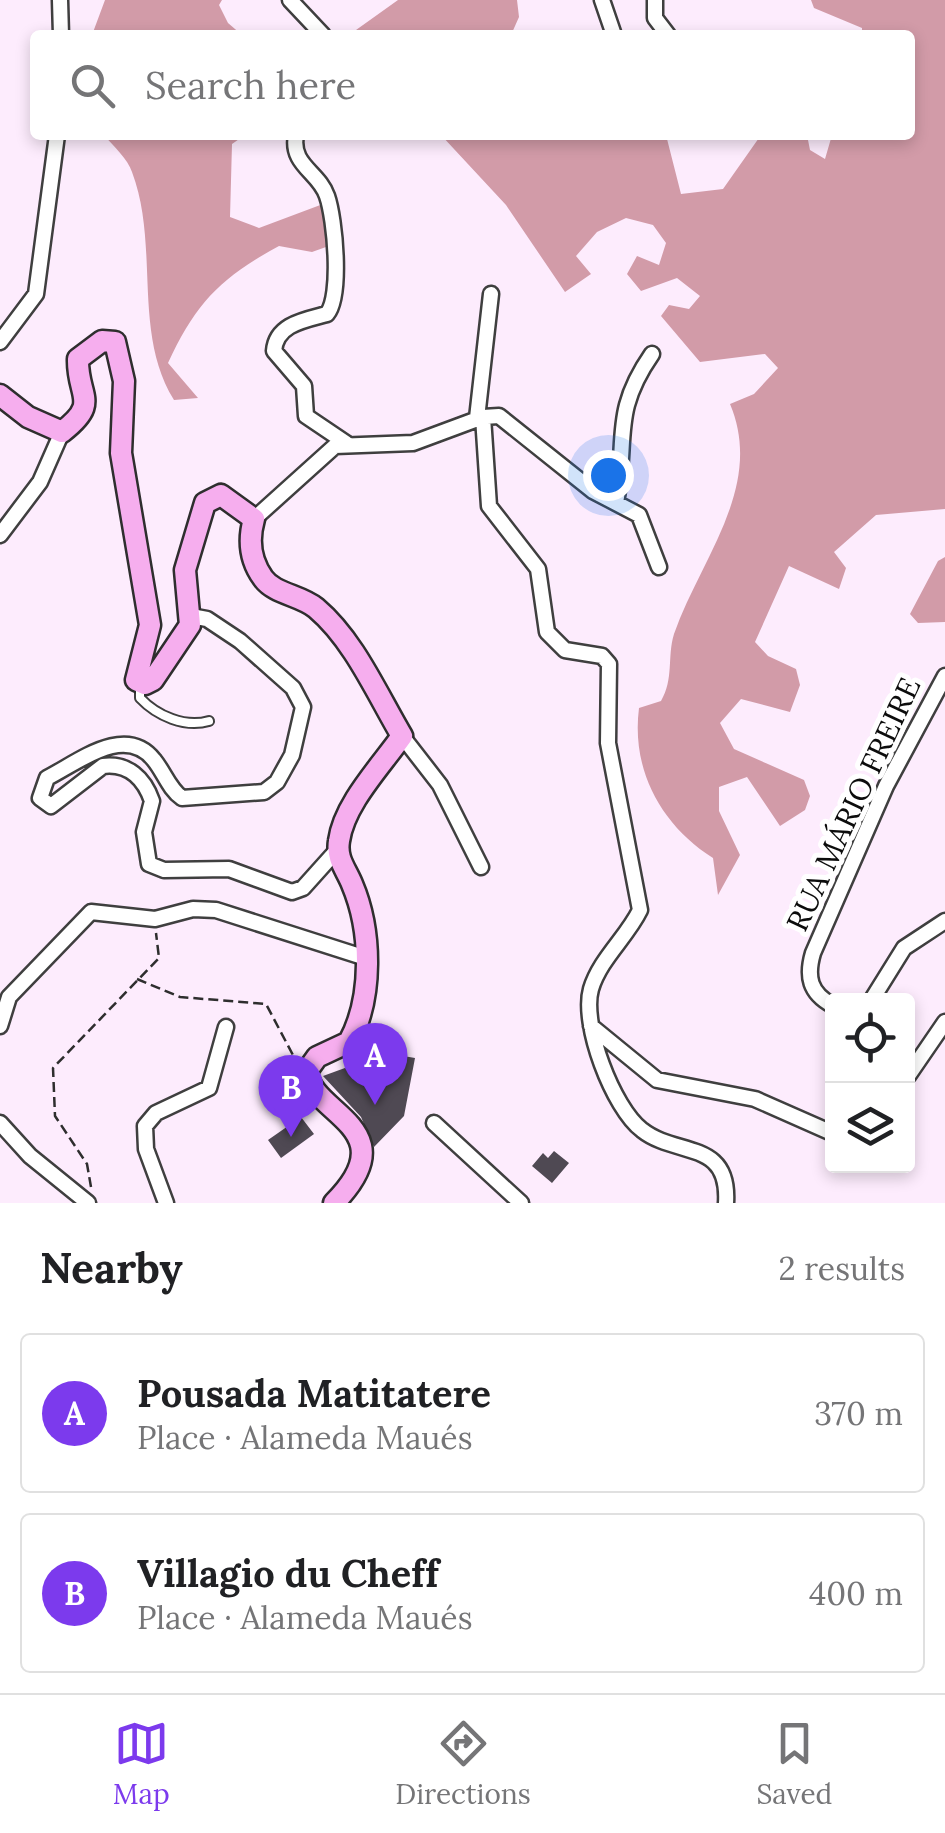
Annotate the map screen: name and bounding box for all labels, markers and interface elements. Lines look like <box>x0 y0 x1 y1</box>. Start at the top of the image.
search box <box>30 30 915 140</box>
icon: search <box>65 58 120 113</box>
text: Search here <box>145 61 356 109</box>
your location <box>583 450 634 501</box>
street label: RUA MÁRIO FREIRE <box>778 671 928 937</box>
map controls <box>825 993 915 1173</box>
button: locate <box>825 993 915 1083</box>
pin: A <box>342 1022 408 1105</box>
pin: B <box>258 1054 324 1137</box>
button: layers <box>825 1083 915 1173</box>
text: Nearby <box>40 1241 183 1295</box>
text: 2 results <box>779 1248 905 1289</box>
text: Pousada Matitatere <box>137 1369 491 1417</box>
text: A <box>64 1393 85 1434</box>
text: 370 m <box>814 1393 903 1434</box>
text: Place · Alameda Maués <box>137 1417 473 1458</box>
text: Villagio du Cheff <box>137 1549 439 1597</box>
text: B <box>64 1573 85 1614</box>
text: 400 m <box>809 1573 903 1614</box>
text: Place · Alameda Maués <box>137 1597 473 1638</box>
tab: Map <box>113 1716 170 1812</box>
tab: Directions <box>395 1716 531 1812</box>
tab: Saved <box>756 1716 832 1812</box>

